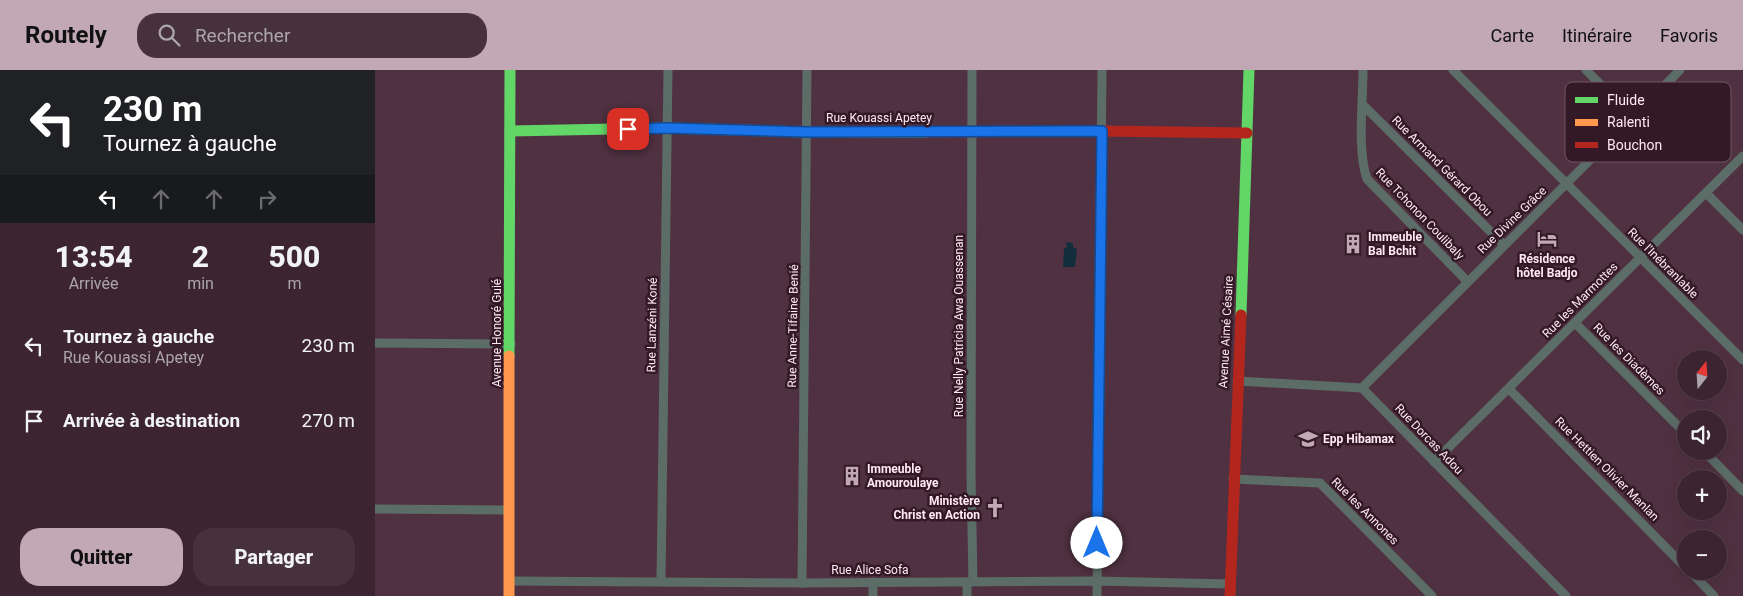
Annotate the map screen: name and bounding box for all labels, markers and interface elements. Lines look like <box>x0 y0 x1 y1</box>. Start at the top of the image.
search box <box>137 13 487 58</box>
text: Routely <box>25 21 107 49</box>
icon: search <box>155 21 183 49</box>
text: Rechercher <box>195 24 290 47</box>
text: Carte <box>1491 25 1534 46</box>
text: Itinéraire <box>1562 25 1632 46</box>
text: Favoris <box>1660 25 1718 46</box>
legend <box>1565 82 1731 162</box>
text: 230 m <box>103 89 202 130</box>
icon: left <box>20 90 85 155</box>
text: Fluide <box>1607 92 1645 108</box>
pin <box>607 108 649 150</box>
street label: Rue Kouassi Apetey <box>826 111 932 125</box>
street label: Rue Armand Gérard Obou <box>1389 113 1495 219</box>
text: Ralenti <box>1607 114 1650 130</box>
icon: arrive <box>614 115 642 143</box>
text: Tournez à gauche <box>103 131 277 156</box>
text: Bouchon <box>1607 137 1662 153</box>
street label: Rue Tchonon Coulibaly <box>1373 165 1467 263</box>
street label: Rue Divine Grâce <box>1475 184 1549 256</box>
icon: left <box>94 185 122 213</box>
icon: ahead <box>147 185 175 213</box>
icon: ahead <box>200 185 228 213</box>
icon: right <box>253 185 281 213</box>
street label: Rue l'Inébranlable <box>1625 225 1701 301</box>
hotel icon: Résidence hôtel Badjo <box>1536 228 1558 250</box>
place label: Immeuble Bal Bchit <box>1368 230 1422 258</box>
building icon: Immeuble Bal Bchit <box>1342 233 1364 255</box>
street label: Rue Nelly Patricia Awa Ouassenan <box>952 235 966 417</box>
text: 13:54 <box>55 239 133 274</box>
text: 2 <box>192 239 209 274</box>
text: 500 <box>268 239 320 274</box>
place label: Résidence hôtel Badjo <box>1517 252 1578 280</box>
street label: Rue les Marmottes <box>1539 259 1621 341</box>
street label: Rue Anne-Tifaine Benié <box>785 264 801 388</box>
text: Arrivée <box>69 274 118 293</box>
text: min <box>187 274 214 293</box>
text: m <box>287 274 301 293</box>
street label: Avenue Aimé Césaire <box>1216 275 1236 389</box>
street label: Rue Lanzéni Koné <box>644 277 660 373</box>
street label: Avenue Honoré Guié <box>490 279 504 387</box>
street label: Rue les Diadèmes <box>1590 320 1668 398</box>
text: Tournez à gauche <box>63 325 214 348</box>
icon: left <box>20 332 48 360</box>
text: 230 m <box>302 334 355 357</box>
text: Rue Kouassi Apetey <box>63 348 204 367</box>
north arrow <box>1677 350 1727 400</box>
map controls <box>1677 350 1727 580</box>
street label: Rue Dorcas Adou <box>1392 401 1466 477</box>
icon: arrive <box>20 407 48 435</box>
text: Arrivée à destination <box>63 409 240 432</box>
text: 270 m <box>302 409 355 432</box>
button: sound <box>1677 410 1727 460</box>
street label: Rue Hettien Olivier Manlan <box>1552 414 1662 524</box>
school or university icon: Epp Hibamax <box>1297 428 1319 450</box>
place label: Epp Hibamax <box>1323 432 1395 446</box>
place label: Immeuble Amouroulaye <box>867 462 939 490</box>
building icon: Immeuble Amouroulaye <box>841 465 863 487</box>
button: + <box>1677 470 1727 520</box>
street label: Rue les Annones <box>1329 475 1401 547</box>
place label: Ministère Christ en Action <box>893 494 981 522</box>
church icon: Ministère Christ en Action <box>984 497 1006 519</box>
position arrow <box>1070 516 1122 568</box>
button: Quitter <box>20 528 183 586</box>
button: Partager <box>193 528 355 586</box>
button: − <box>1677 530 1727 580</box>
street label: Rue Alice Sofa <box>831 563 909 577</box>

